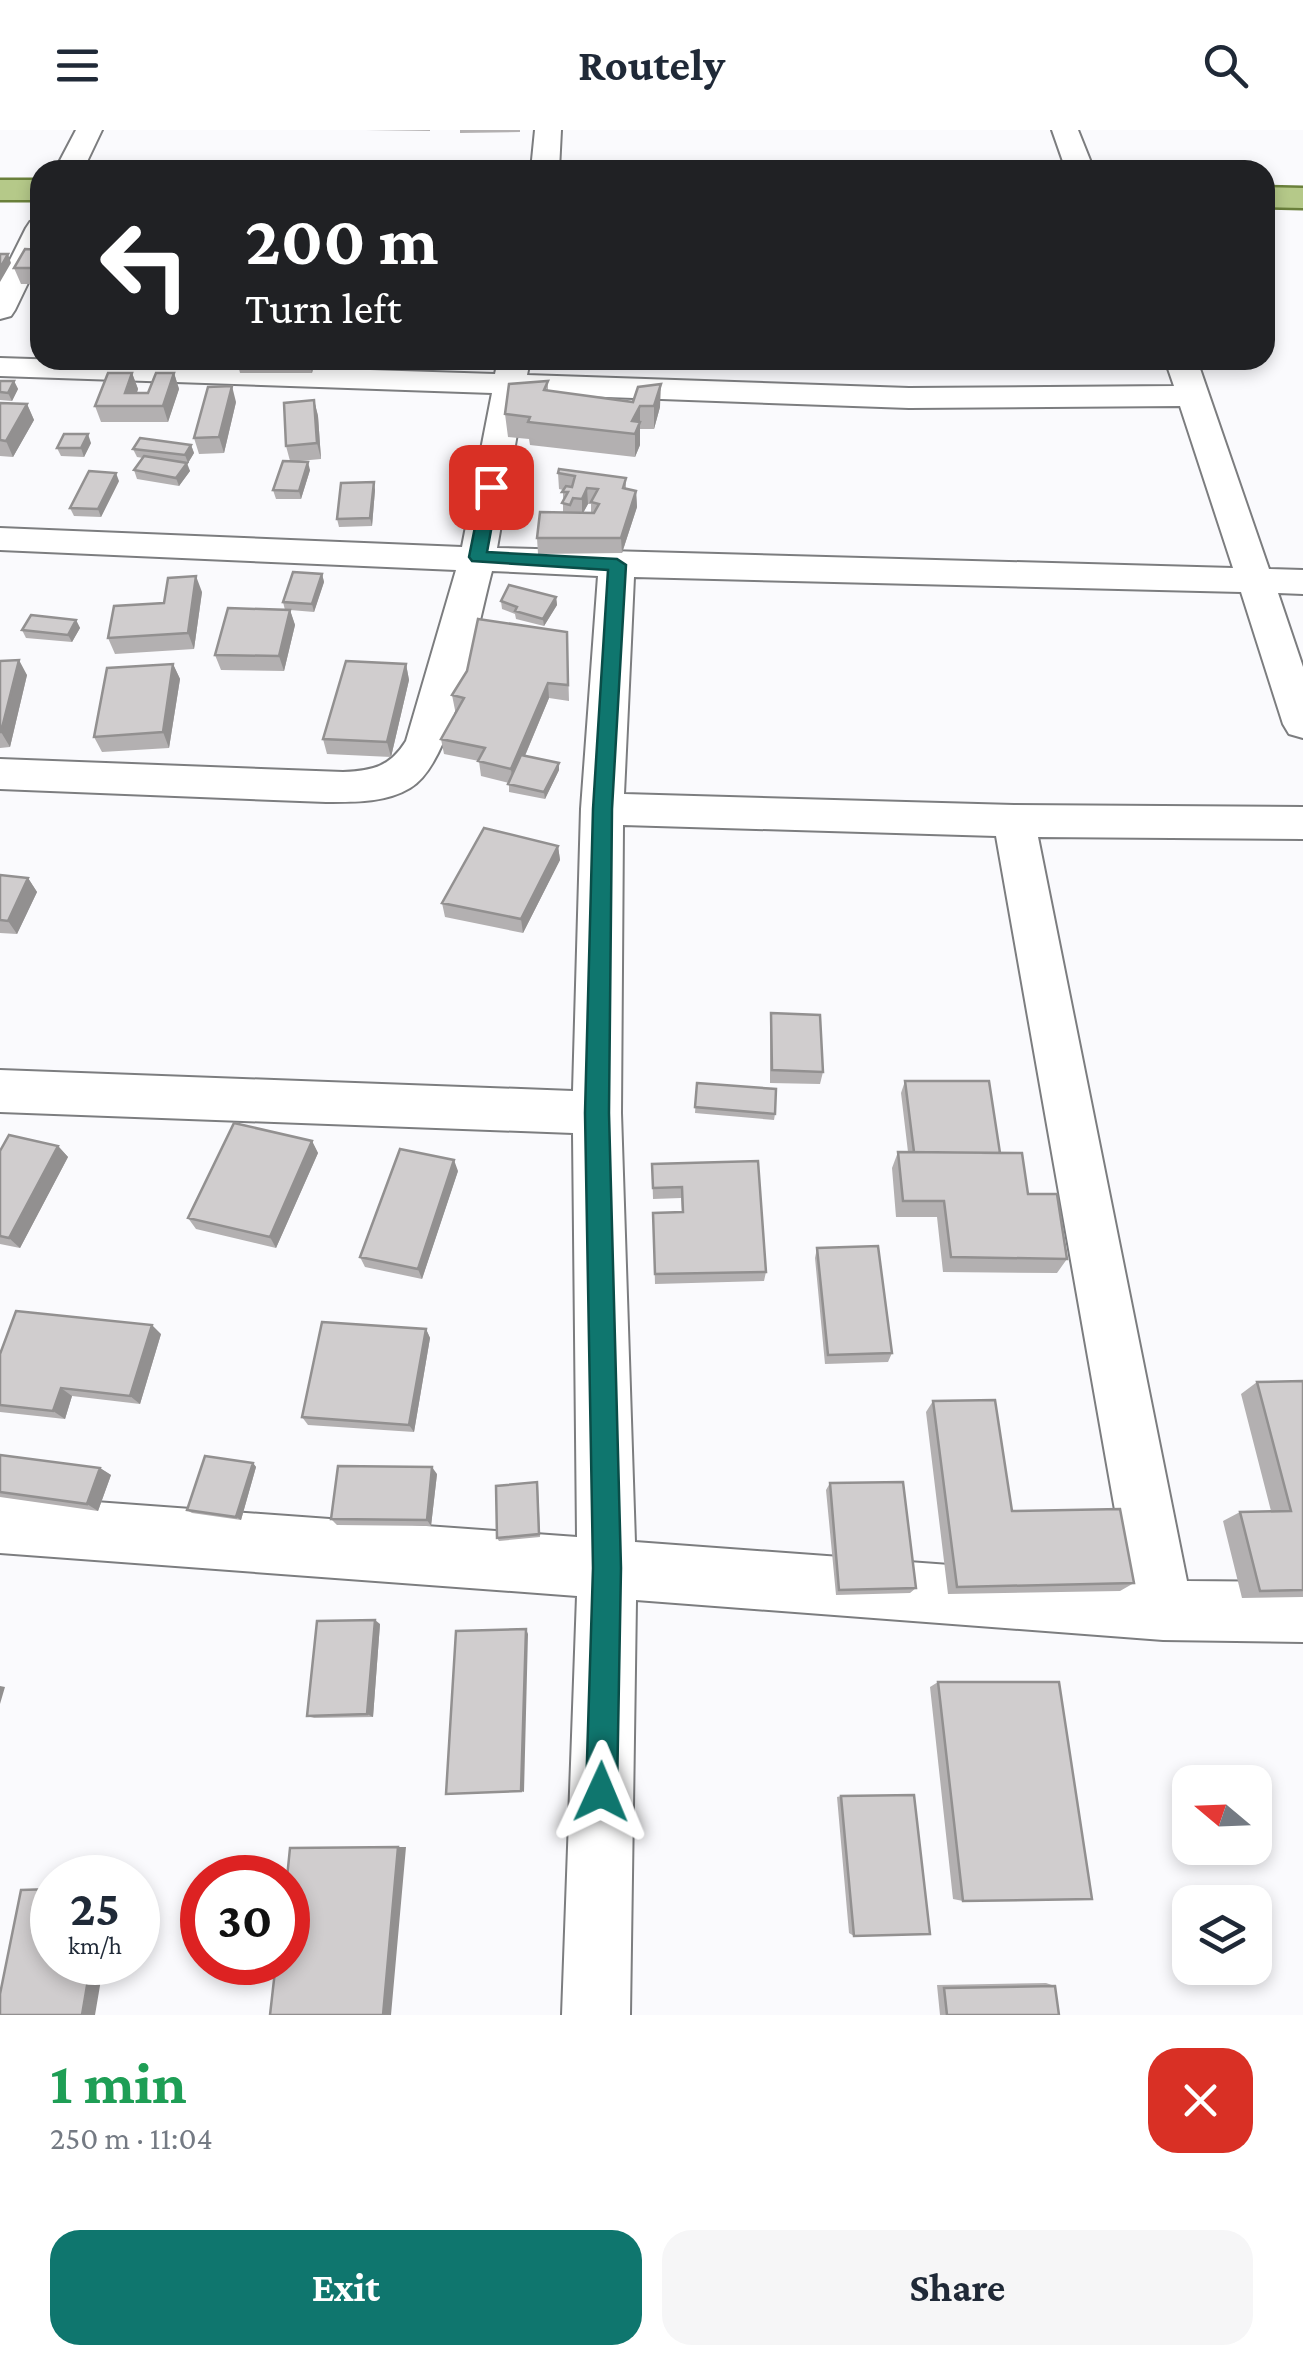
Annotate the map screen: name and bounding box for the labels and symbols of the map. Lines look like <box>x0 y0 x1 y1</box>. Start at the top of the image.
pin <box>449 445 534 530</box>
position arrow <box>549 1740 653 1844</box>
north arrow <box>1172 1765 1272 1865</box>
speed limit sign: 30 <box>180 1855 310 1985</box>

